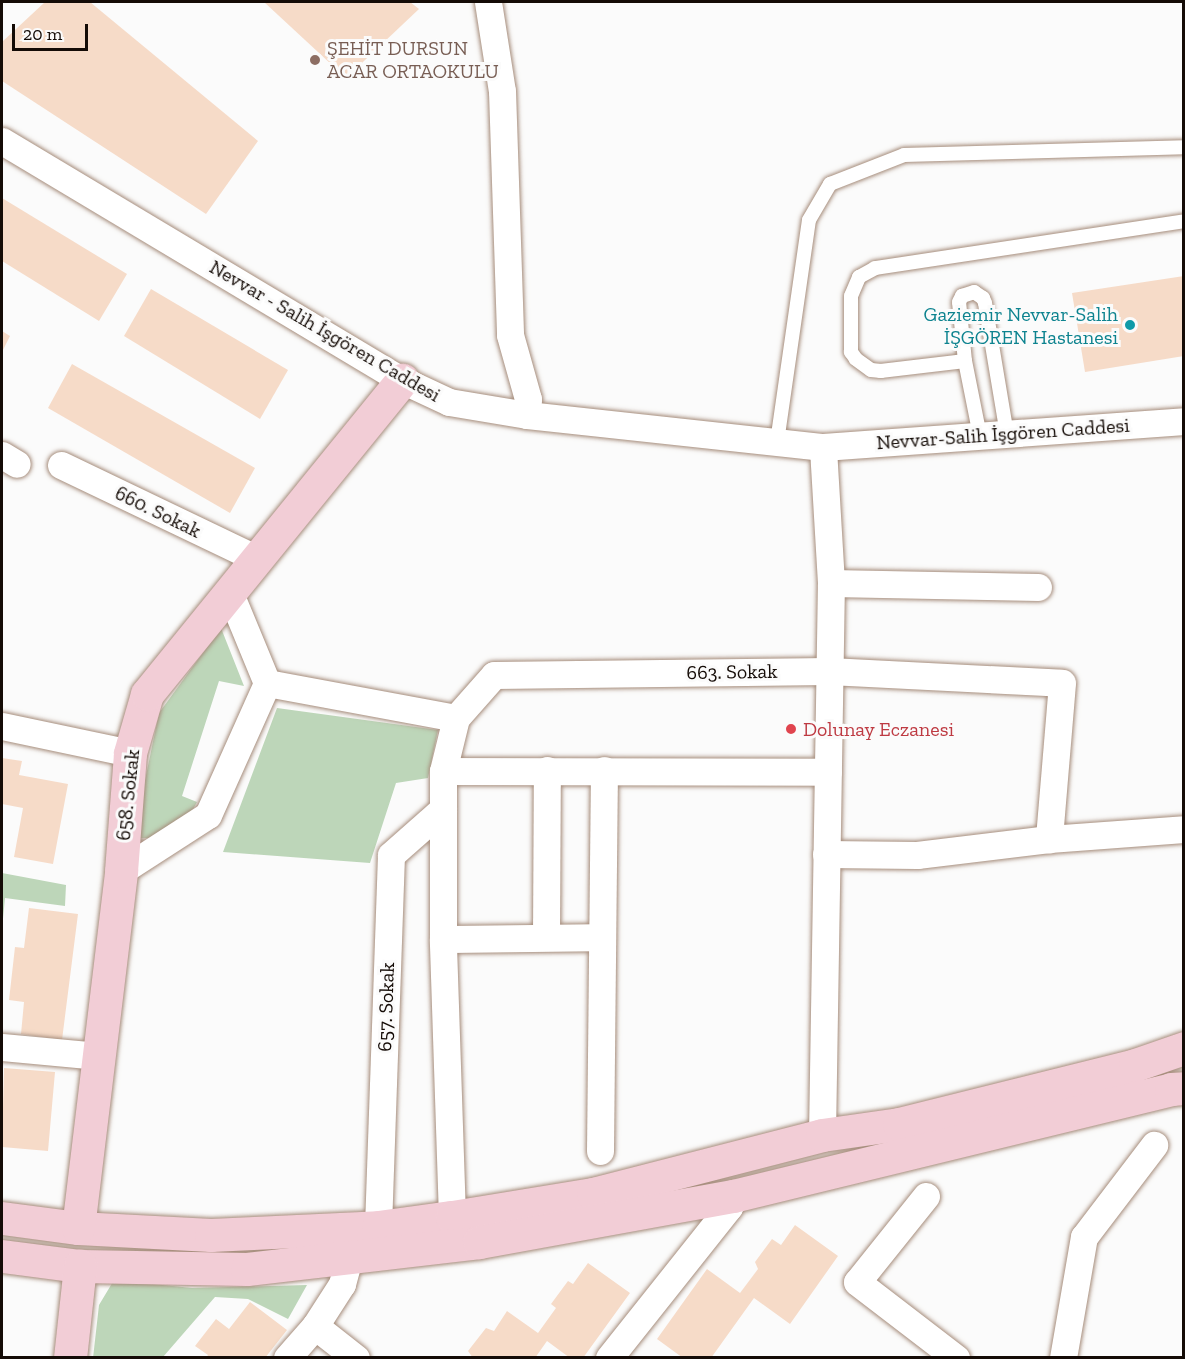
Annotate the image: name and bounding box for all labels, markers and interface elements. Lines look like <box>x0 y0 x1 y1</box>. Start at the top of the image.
scale bar <box>15 12 92 50</box>
text: 20 m <box>23 23 62 45</box>
place label: ŞEHİT DURSUN ACAR ORTAOKULU <box>327 36 499 83</box>
marker: ŞEHİT DURSUN ACAR ORTAOKULU <box>308 53 322 67</box>
street label: Nevvar - Salih İşgören Caddesi <box>205 255 445 407</box>
place label: Gaziemir Nevvar-Salih İŞGÖREN Hastanesi <box>923 302 1118 349</box>
marker: Gaziemir Nevvar-Salih İŞGÖREN Hastanesi <box>1123 318 1137 332</box>
street label: Nevvar-Salih İşgören Caddesi <box>875 413 1131 455</box>
street label: 660. Sokak <box>111 481 205 543</box>
street label: 663. Sokak <box>686 659 778 685</box>
place label: Dolunay Eczanesi <box>803 717 955 741</box>
marker: Dolunay Eczanesi <box>784 722 798 736</box>
street label: 658. Sokak <box>111 748 145 842</box>
street label: 657. Sokak <box>372 962 400 1052</box>

